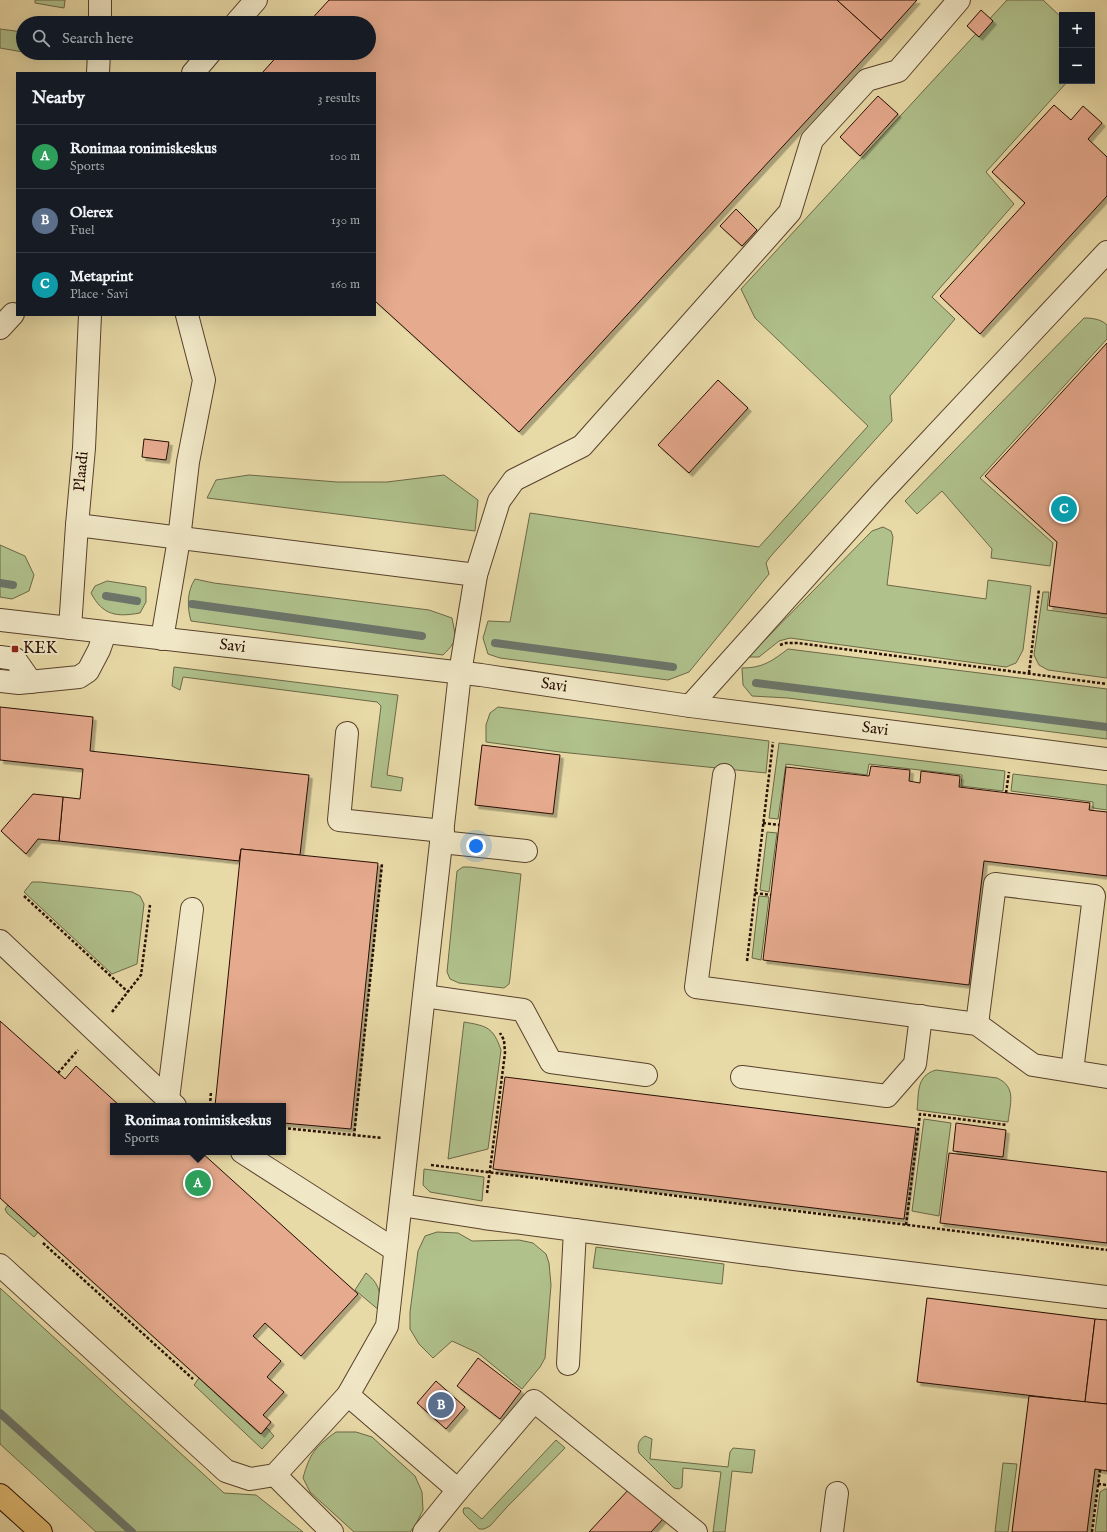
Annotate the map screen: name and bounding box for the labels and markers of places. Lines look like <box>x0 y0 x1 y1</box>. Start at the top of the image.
pin: C <box>1051 494 1077 524</box>
place label: KEK <box>23 639 58 659</box>
marker: KEK <box>10 644 20 654</box>
pin: A <box>185 1168 211 1198</box>
pin: B <box>428 1390 454 1420</box>

